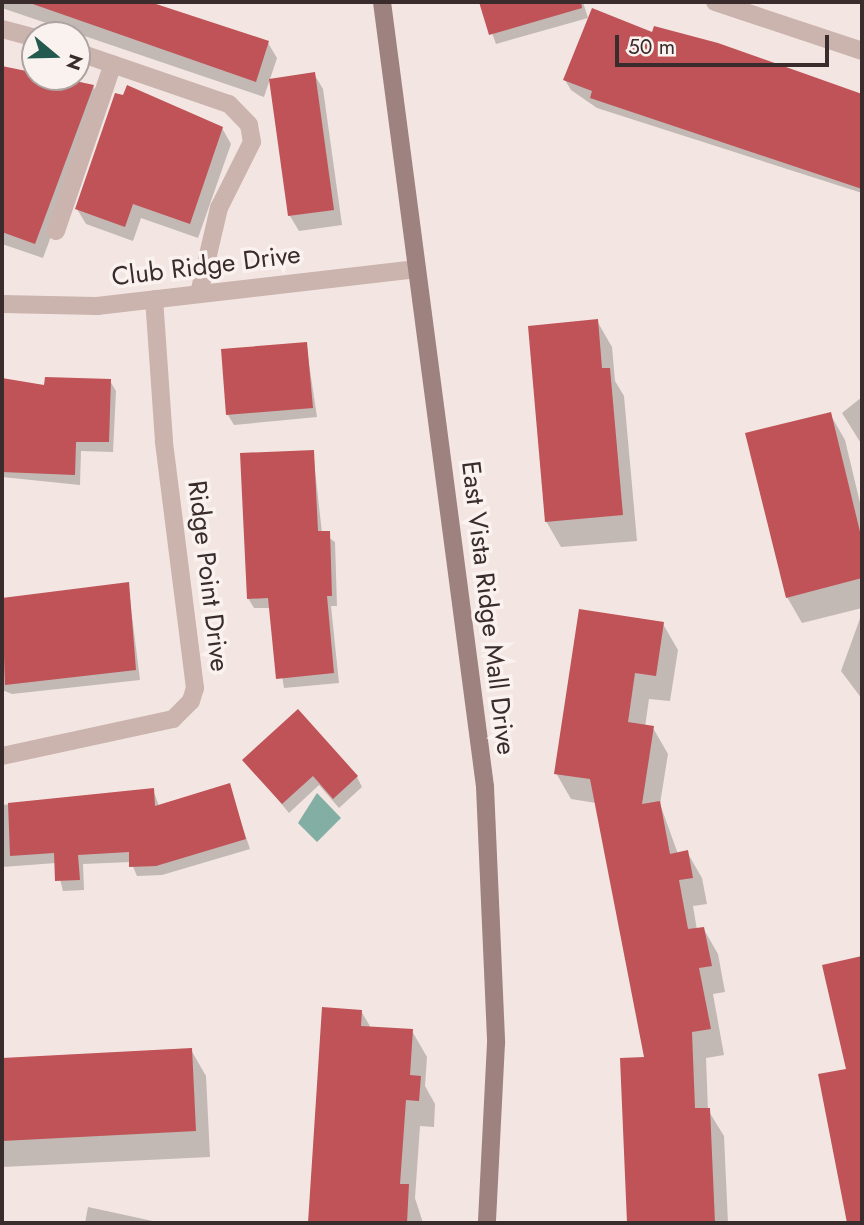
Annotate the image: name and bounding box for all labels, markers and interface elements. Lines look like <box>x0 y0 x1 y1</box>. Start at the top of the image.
north arrow <box>21 21 91 91</box>
scale bar <box>619 21 832 65</box>
text: 50 m <box>628 32 675 62</box>
text: N <box>59 51 90 74</box>
street label: Club Ridge Drive <box>110 239 302 293</box>
street label: East Vista Ridge Mall Drive <box>455 459 521 757</box>
street label: Ridge Point Drive <box>181 479 235 673</box>

